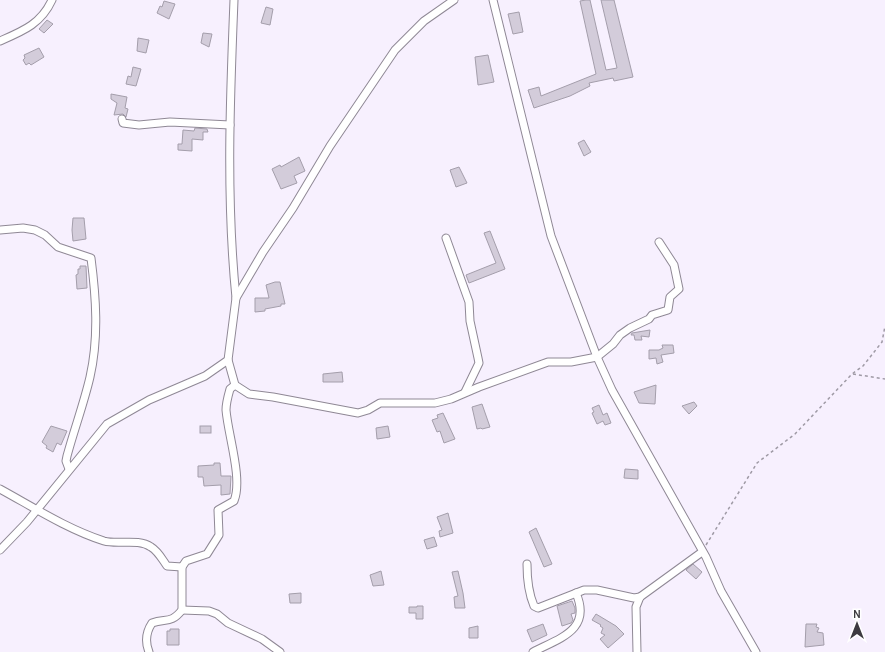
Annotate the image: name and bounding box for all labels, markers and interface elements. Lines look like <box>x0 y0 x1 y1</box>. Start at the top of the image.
north arrow <box>837 604 877 644</box>
text: N <box>853 608 861 621</box>

